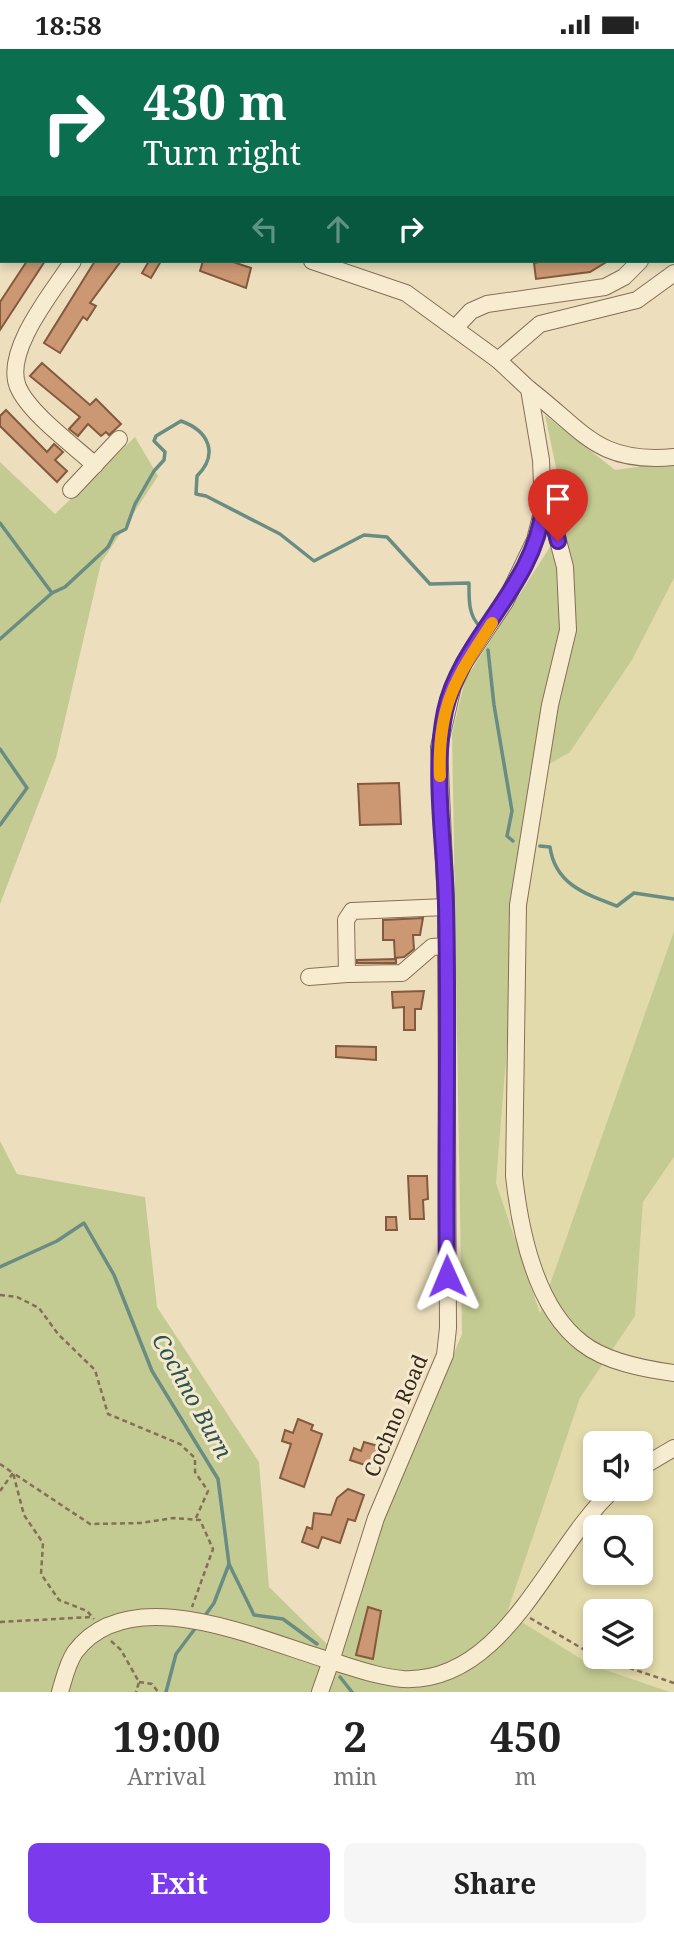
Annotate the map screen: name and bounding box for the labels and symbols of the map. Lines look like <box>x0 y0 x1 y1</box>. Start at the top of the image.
pin <box>528 469 588 541</box>
position arrow <box>410 1239 484 1313</box>
water label: Cochno Burn <box>145 1327 241 1464</box>
street label: Cochno Road <box>357 1350 433 1481</box>

